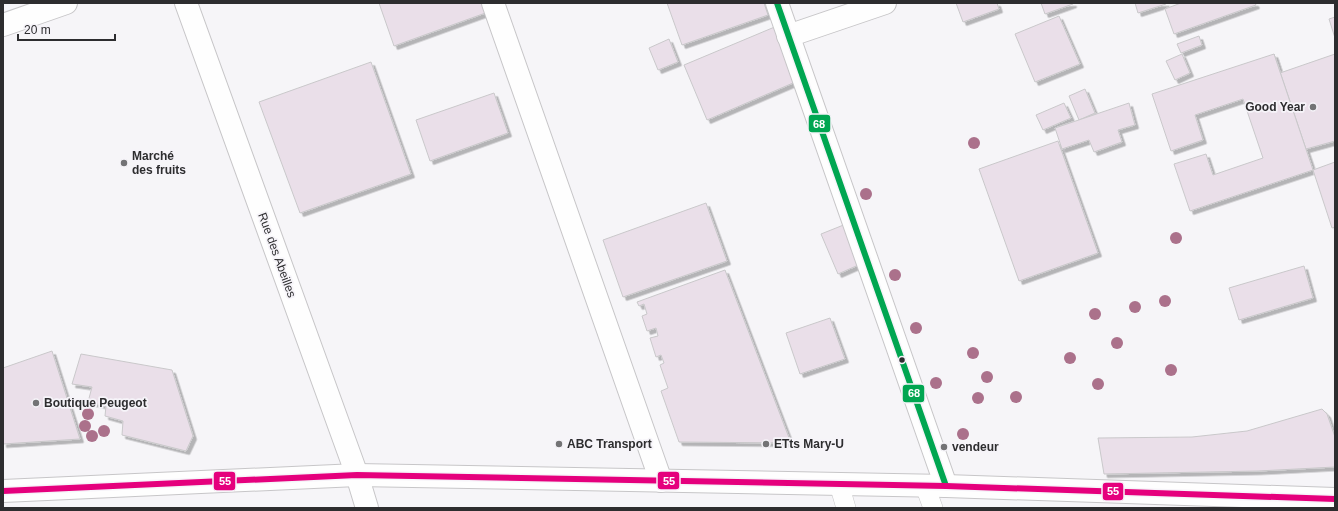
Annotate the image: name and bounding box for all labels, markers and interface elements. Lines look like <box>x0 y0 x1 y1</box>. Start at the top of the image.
scale bar <box>18 16 115 42</box>
text: 20 m <box>24 23 51 37</box>
place label: Good Year <box>1245 100 1305 114</box>
marker: Good Year <box>1308 102 1318 112</box>
line badge: 68 <box>808 114 831 133</box>
text: 68 <box>813 118 825 130</box>
place label: Marché des fruits <box>132 149 186 177</box>
marker: Marché des fruits <box>119 158 129 168</box>
street label: Rue des Abeilles <box>255 211 299 299</box>
unlabelled marker <box>897 355 907 365</box>
line badge: 68 <box>902 384 925 403</box>
text: 68 <box>908 387 920 399</box>
place label: Boutique Peugeot <box>44 396 147 410</box>
marker: Boutique Peugeot <box>31 398 41 408</box>
place label: ABC Transport <box>567 437 652 451</box>
place label: ETts Mary-U <box>774 437 844 451</box>
marker: ABC Transport <box>554 439 564 449</box>
marker: ETts Mary-U <box>761 439 771 449</box>
place label: vendeur <box>952 440 999 454</box>
marker: vendeur <box>939 442 949 452</box>
line badge: 55 <box>213 471 236 491</box>
line badge: 55 <box>657 471 680 490</box>
text: 55 <box>219 475 231 487</box>
text: 55 <box>663 475 675 487</box>
line badge: 55 <box>1102 482 1124 501</box>
text: 55 <box>1107 485 1119 497</box>

